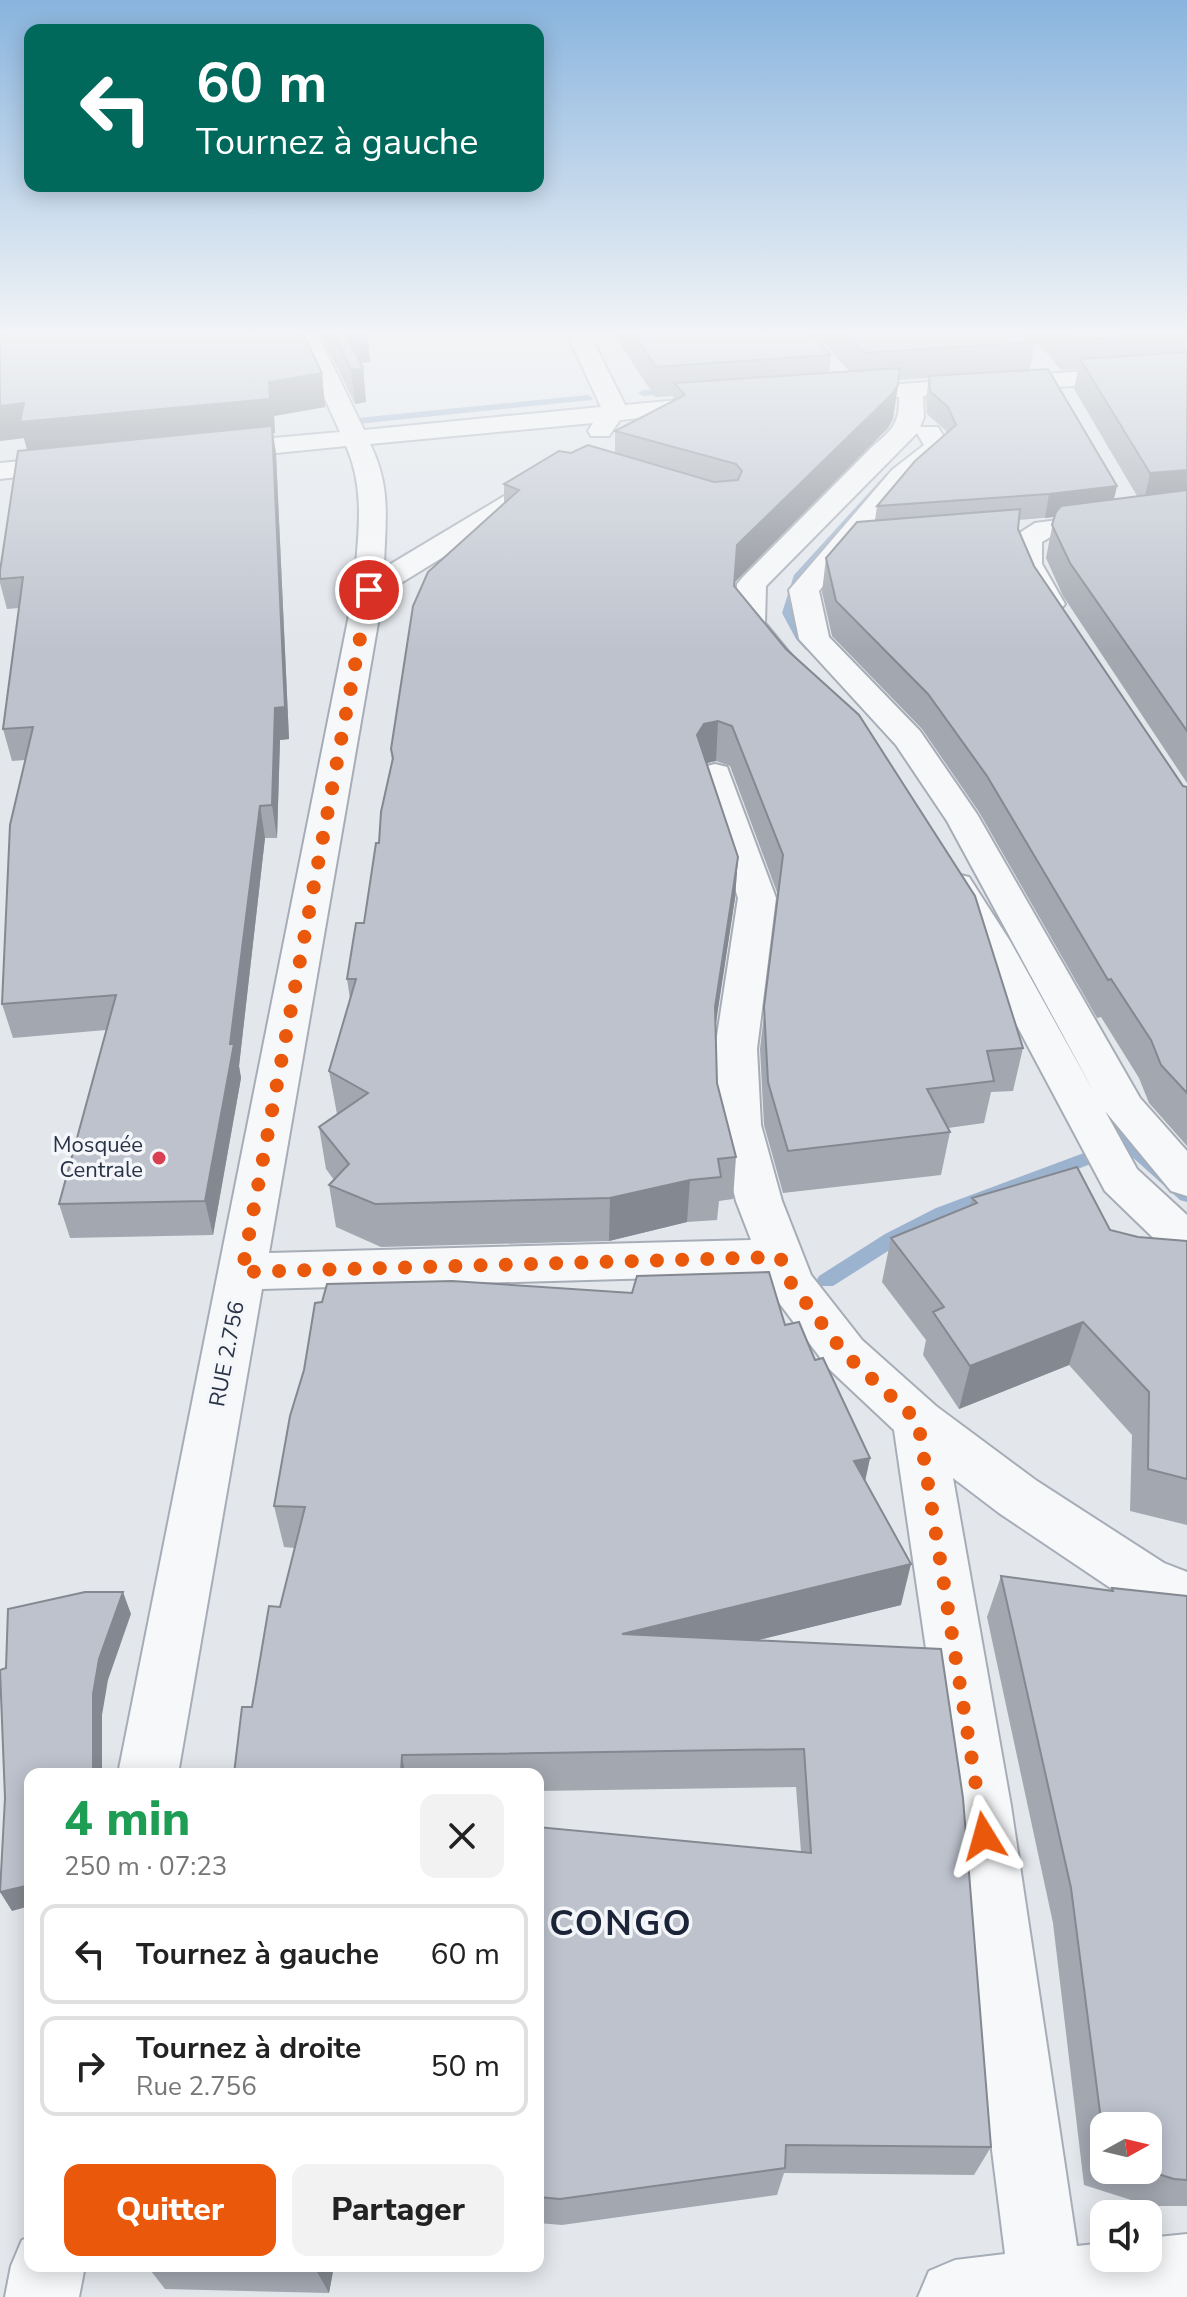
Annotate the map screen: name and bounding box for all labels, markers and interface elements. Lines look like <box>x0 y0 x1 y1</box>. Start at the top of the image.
text: 60 m <box>196 45 327 122</box>
icon: left <box>64 56 168 160</box>
text: Tournez à gauche <box>196 118 478 167</box>
pin <box>335 556 403 624</box>
icon: arrive <box>347 568 391 612</box>
place label: Mosquée Centrale <box>53 1130 143 1185</box>
marker: Mosquée Centrale <box>150 1149 168 1167</box>
street label: RUE 2.756 <box>202 1299 252 1409</box>
text: 4 min <box>64 1786 190 1852</box>
button: close <box>420 1794 504 1878</box>
position arrow <box>942 1794 1026 1878</box>
text: 250 m · 07:23 <box>64 1849 227 1884</box>
district label: CONGO <box>549 1899 693 1948</box>
icon: left <box>68 1932 112 1976</box>
text: Tournez à gauche <box>136 1934 379 1975</box>
text: 60 m <box>431 1934 500 1975</box>
text: Tournez à droite <box>136 2028 361 2069</box>
icon: right <box>68 2044 112 2088</box>
text: 50 m <box>431 2046 500 2087</box>
text: Rue 2.756 <box>136 2069 257 2104</box>
north arrow <box>1090 2112 1162 2184</box>
map controls <box>1090 2112 1162 2272</box>
button: Quitter <box>64 2164 276 2256</box>
button: Partager <box>292 2164 504 2256</box>
button: sound <box>1090 2200 1162 2272</box>

